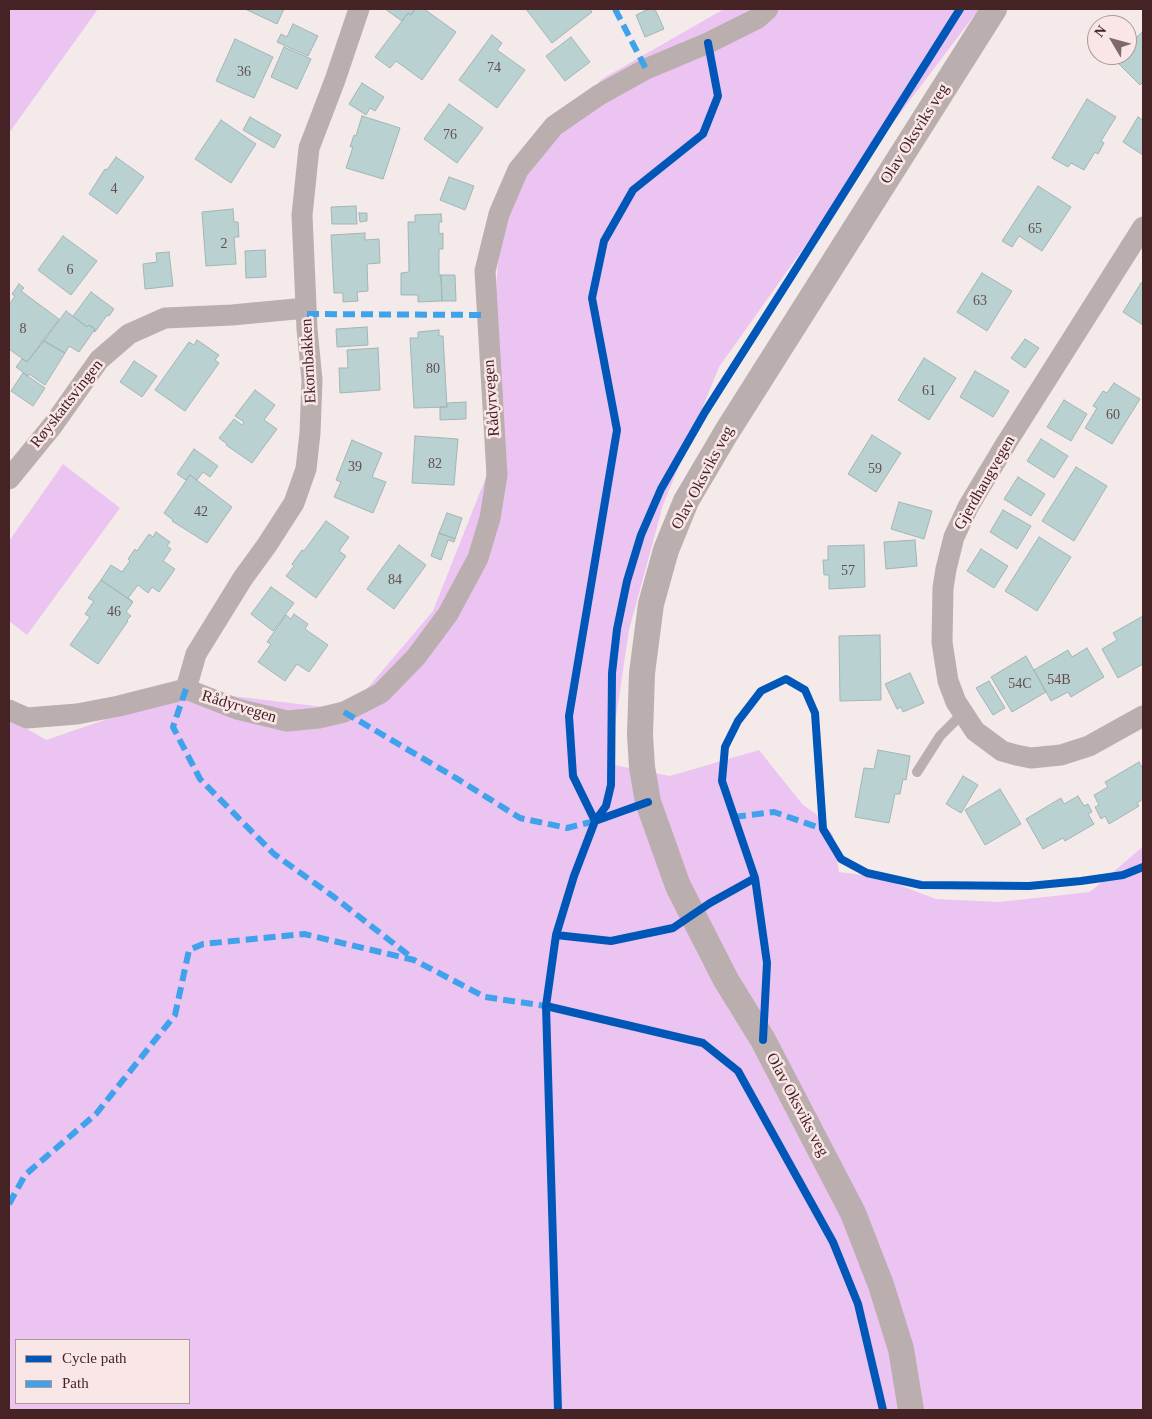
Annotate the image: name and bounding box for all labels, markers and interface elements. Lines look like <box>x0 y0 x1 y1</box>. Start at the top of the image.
north arrow <box>1087 15 1137 65</box>
text: N <box>1091 23 1109 40</box>
house number: 74 <box>487 60 501 76</box>
house number: 36 <box>237 64 251 80</box>
street label: Olav Oksviks veg <box>876 80 954 188</box>
house number: 76 <box>443 127 457 143</box>
house number: 4 <box>110 181 118 197</box>
house number: 65 <box>1028 221 1042 237</box>
house number: 2 <box>220 236 228 252</box>
house number: 6 <box>66 262 74 278</box>
house number: 63 <box>973 293 987 309</box>
street label: Ekornbakken <box>297 318 321 404</box>
house number: 8 <box>19 321 26 337</box>
street label: Røyskattsvingen <box>27 356 107 452</box>
street label: Rådyrvegen <box>480 359 504 437</box>
house number: 80 <box>426 361 440 377</box>
house number: 61 <box>922 383 936 399</box>
house number: 60 <box>1106 407 1120 423</box>
street label: Olav Oksviks veg <box>668 423 738 533</box>
street label: Gjerdhaugvegen <box>950 432 1020 534</box>
house number: 82 <box>428 456 442 472</box>
house number: 39 <box>348 459 362 475</box>
house number: 59 <box>868 461 882 477</box>
house number: 42 <box>194 504 208 520</box>
house number: 57 <box>841 563 855 579</box>
house number: 84 <box>388 572 402 588</box>
house number: 46 <box>107 604 121 620</box>
house number: 54B <box>1047 672 1071 688</box>
house number: 54C <box>1008 676 1032 692</box>
street label: Rådyrvegen <box>199 687 279 727</box>
street label: Olav Oksviks veg <box>762 1050 832 1160</box>
legend <box>15 1339 190 1404</box>
text: Cycle path <box>62 1350 127 1366</box>
text: Path <box>62 1375 89 1391</box>

